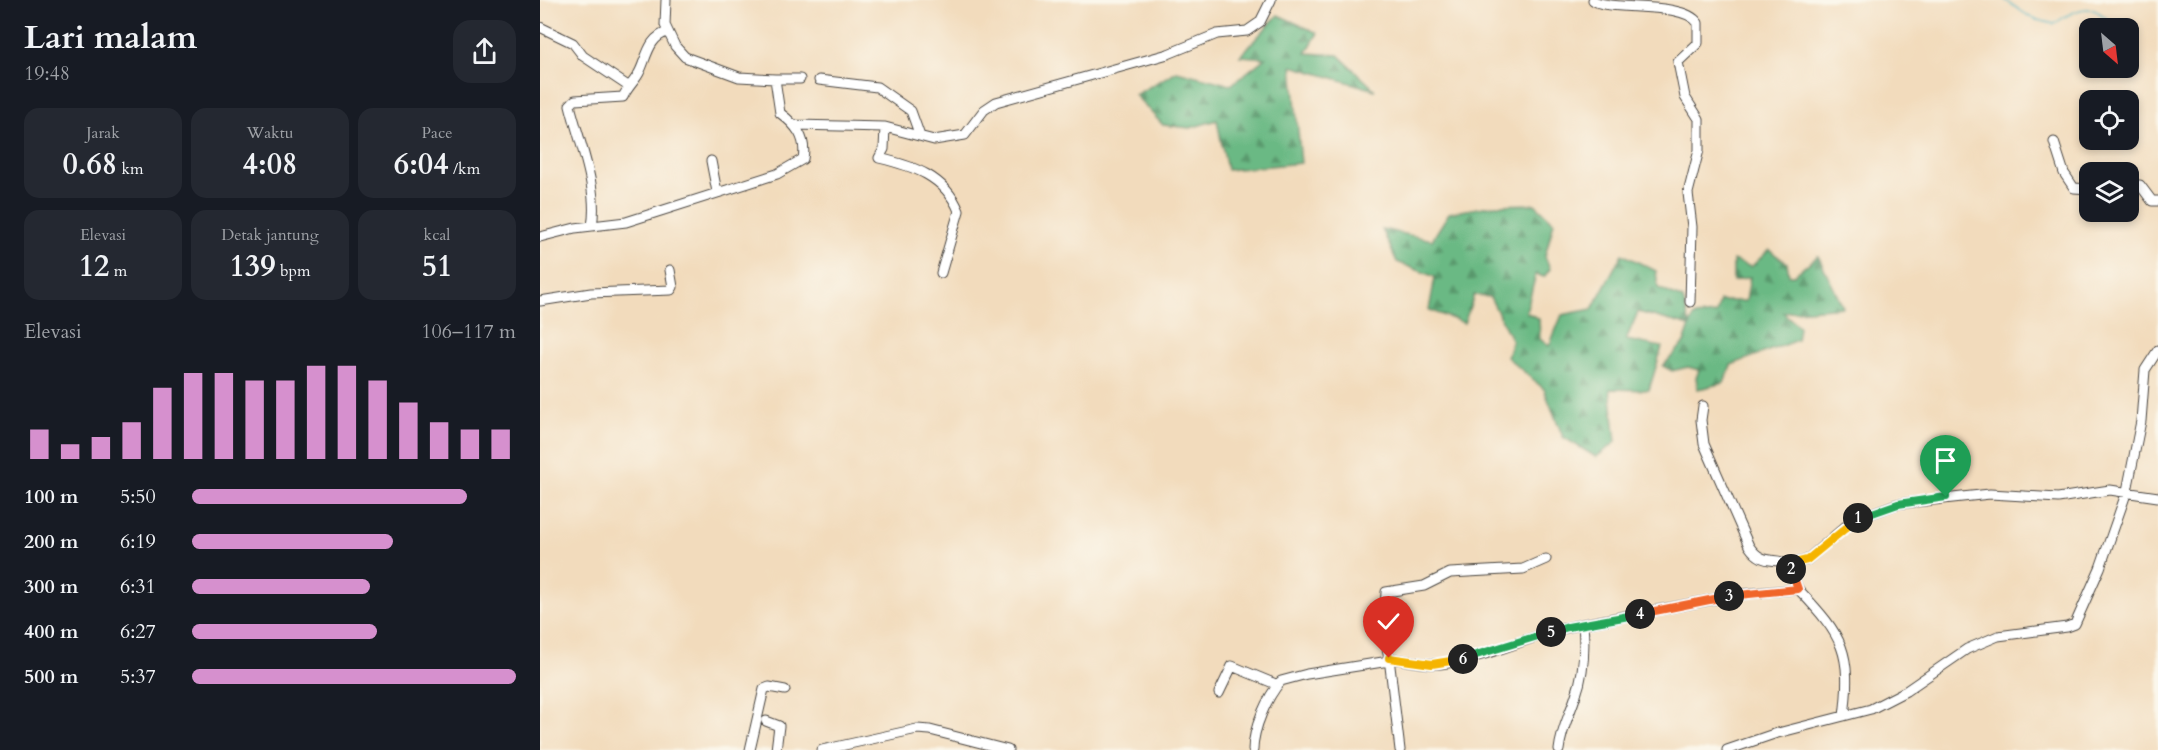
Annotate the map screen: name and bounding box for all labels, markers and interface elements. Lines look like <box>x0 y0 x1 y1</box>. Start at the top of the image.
text: Lari malam <box>24 15 197 60</box>
north arrow <box>2079 18 2139 78</box>
map controls <box>2079 18 2139 222</box>
button: share <box>453 20 516 83</box>
text: 19:48 <box>24 60 70 87</box>
button: locate <box>2079 90 2139 150</box>
text: Jarak <box>86 122 120 144</box>
text: Waktu <box>247 122 293 144</box>
text: Pace <box>422 122 452 144</box>
text: 0.68 <box>62 144 117 185</box>
text: 4:08 <box>243 144 297 185</box>
text: 6:04 <box>394 144 449 185</box>
text: km <box>117 158 144 180</box>
text: /km <box>449 158 480 180</box>
button: layers <box>2079 162 2139 222</box>
text: Elevasi <box>80 224 126 246</box>
text: Detak jantung <box>221 224 319 246</box>
text: kcal <box>424 224 450 246</box>
text: 12 <box>79 246 109 287</box>
text: 139 <box>229 246 276 287</box>
text: 51 <box>422 246 452 287</box>
text: m <box>109 260 127 282</box>
text: bpm <box>276 260 311 282</box>
text: Elevasi <box>24 318 82 345</box>
text: 106–117 m <box>421 318 516 345</box>
pin <box>1920 435 1971 497</box>
icon: arrive <box>1929 444 1962 477</box>
text: 100 m <box>24 483 79 510</box>
text: 5:50 <box>120 483 156 510</box>
pin: 1 <box>1843 503 1873 533</box>
text: 1 <box>1854 507 1862 529</box>
text: 200 m <box>24 528 79 555</box>
text: 6:19 <box>120 528 156 555</box>
pin: 2 <box>1776 554 1806 584</box>
text: 2 <box>1787 558 1795 580</box>
text: 300 m <box>24 573 79 600</box>
text: 6:31 <box>120 573 156 600</box>
pin: 3 <box>1714 581 1744 611</box>
text: 3 <box>1725 585 1733 607</box>
pin <box>1363 596 1414 658</box>
pin: 4 <box>1625 599 1655 629</box>
text: 4 <box>1636 603 1644 625</box>
icon: check <box>1372 605 1405 638</box>
pin: 5 <box>1536 617 1566 647</box>
text: 400 m <box>24 618 79 645</box>
text: 6:27 <box>120 618 156 645</box>
text: 5 <box>1547 621 1555 643</box>
pin: 6 <box>1448 644 1478 674</box>
text: 6 <box>1459 648 1467 670</box>
text: 500 m <box>24 663 79 690</box>
text: 5:37 <box>120 663 156 690</box>

